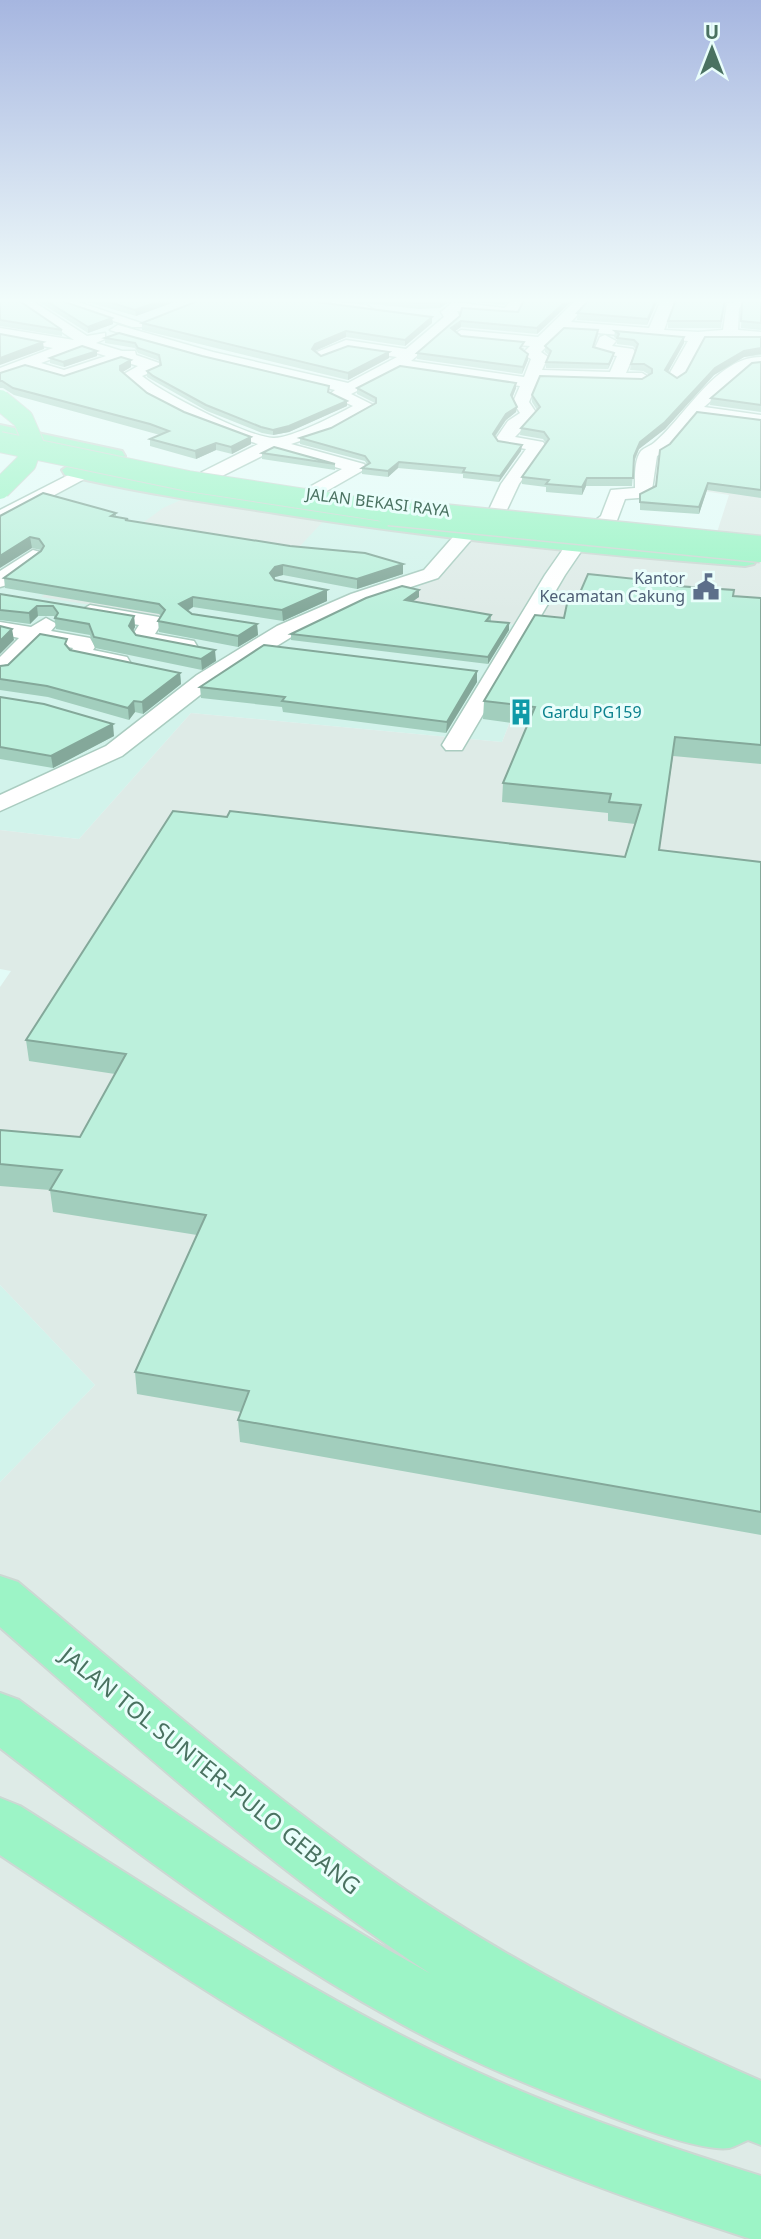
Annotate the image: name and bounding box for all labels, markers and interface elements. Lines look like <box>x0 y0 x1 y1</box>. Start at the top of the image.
north arrow <box>677 14 747 84</box>
text: U <box>705 19 719 45</box>
street label: JALAN BEKASI RAYA <box>303 482 452 522</box>
place label: Kantor Kecamatan Cakung <box>539 567 685 607</box>
public building icon: Kantor Kecamatan Cakung <box>691 572 721 602</box>
building icon: Gardu PG159 <box>506 697 536 727</box>
place label: Gardu PG159 <box>542 701 642 723</box>
street label: JALAN TOL SUNTER–PULO GEBANG <box>53 1638 368 1901</box>

